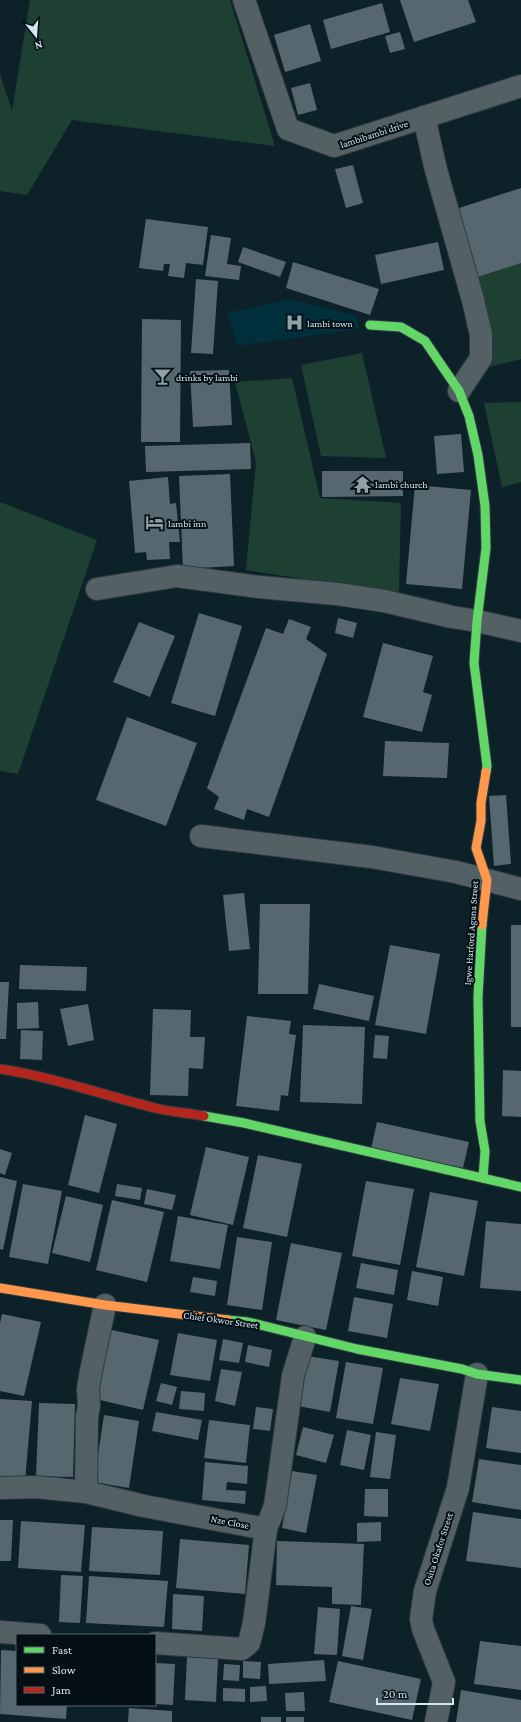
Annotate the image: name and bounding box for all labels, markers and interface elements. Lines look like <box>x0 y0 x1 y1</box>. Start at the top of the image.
north arrow <box>16 16 56 56</box>
text: N <box>33 39 44 53</box>
street label: lambibambi drive <box>339 118 410 150</box>
hospital icon: lambi town <box>284 313 304 333</box>
place label: lambi town <box>307 318 353 329</box>
bar icon: drinks by lambi <box>153 367 173 387</box>
place label: drinks by lambi <box>176 372 238 383</box>
temple icon: lambi church <box>352 474 372 494</box>
place label: lambi church <box>375 479 428 490</box>
hotel icon: lambi inn <box>145 513 165 533</box>
place label: lambi inn <box>168 518 207 529</box>
street label: Igwe Harford Agana Street <box>462 880 480 986</box>
street label: Chief Okwor Street <box>183 1309 260 1331</box>
street label: Osita Okafor Street <box>421 1511 455 1587</box>
street label: Nze Close <box>210 1513 251 1531</box>
legend <box>16 1634 156 1706</box>
text: Fast <box>52 1643 73 1657</box>
text: Slow <box>52 1663 76 1677</box>
scale bar <box>377 1680 453 1706</box>
text: Jam <box>51 1683 71 1697</box>
text: 20 m <box>383 1687 408 1701</box>

